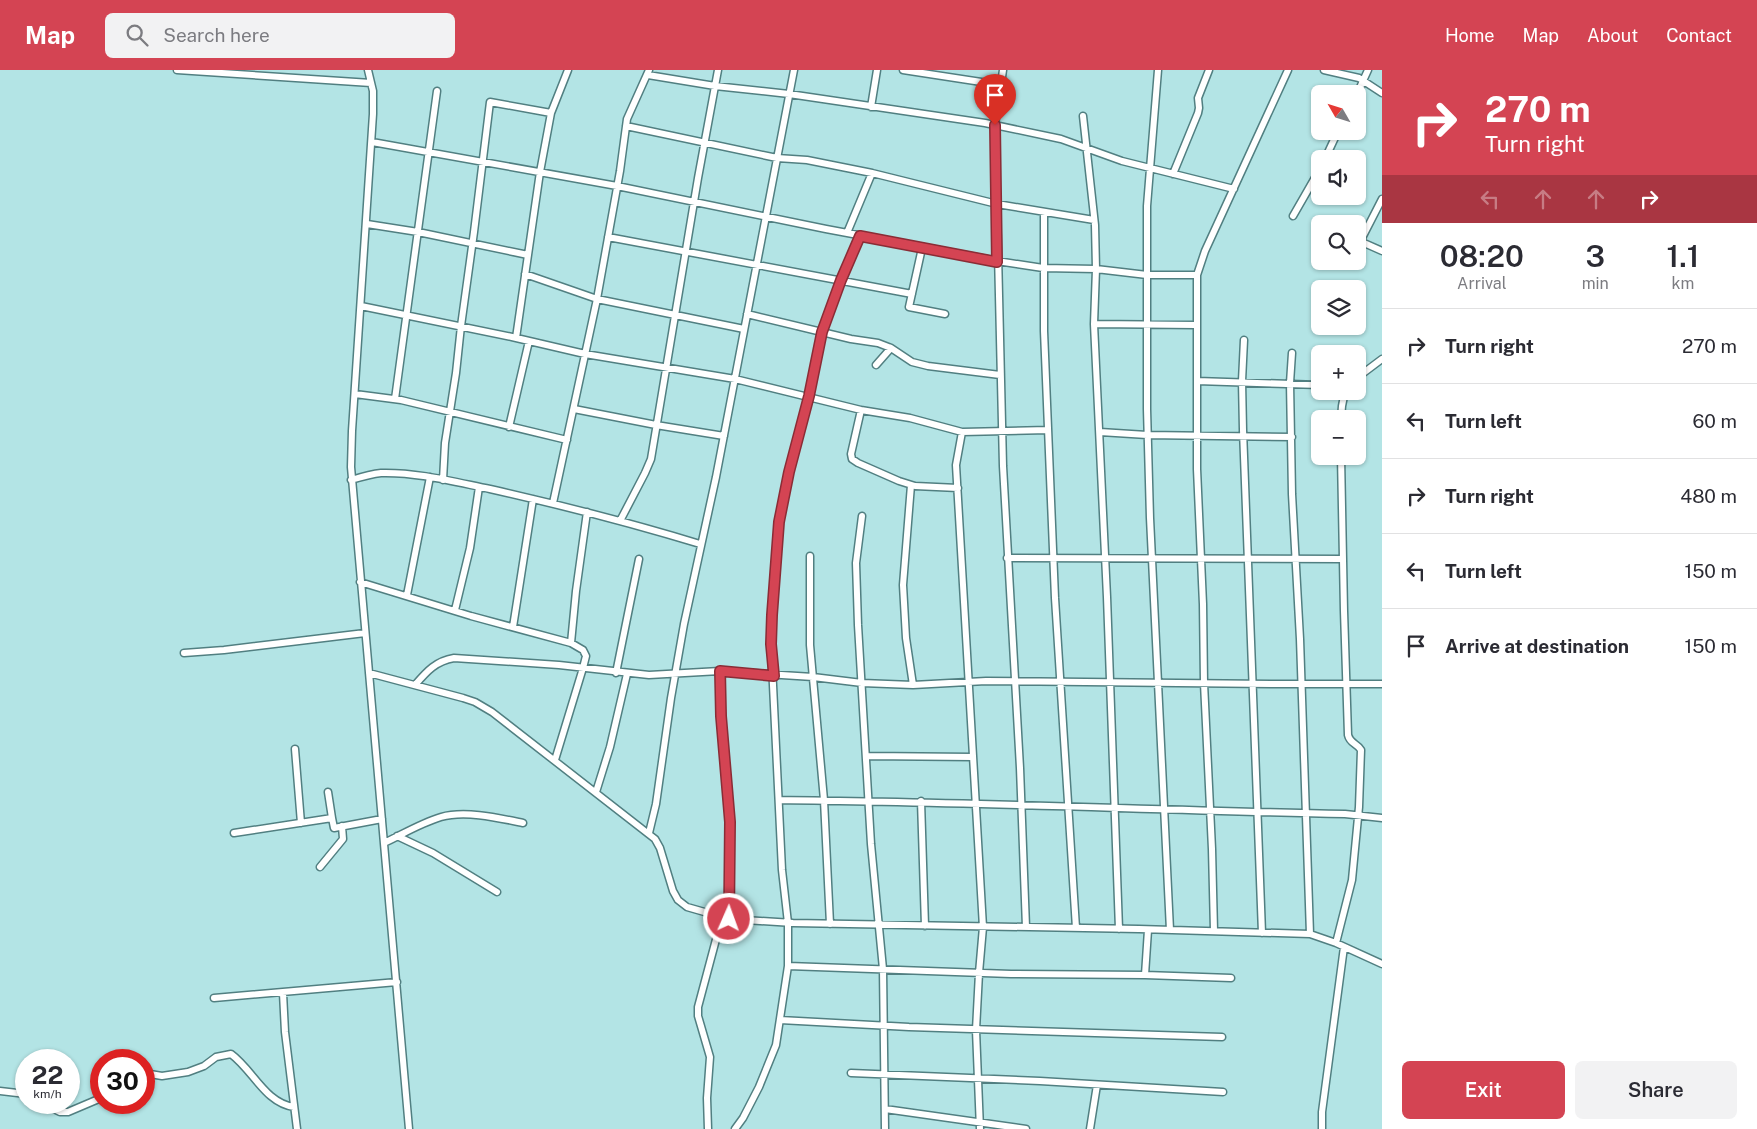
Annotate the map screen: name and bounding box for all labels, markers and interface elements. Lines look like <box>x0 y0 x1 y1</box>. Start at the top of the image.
search box <box>105 13 455 58</box>
text: Map <box>25 21 75 49</box>
icon: search <box>123 21 151 49</box>
text: Search here <box>163 24 270 46</box>
text: Home <box>1445 25 1495 46</box>
text: Map <box>1523 25 1559 46</box>
text: About <box>1587 25 1638 46</box>
text: Contact <box>1666 25 1732 46</box>
pin <box>974 74 1016 125</box>
icon: arrive <box>981 81 1009 109</box>
north arrow <box>1311 85 1366 140</box>
map controls <box>1311 85 1366 465</box>
text: 270 m <box>1485 89 1591 130</box>
icon: right <box>1402 90 1467 155</box>
text: Turn right <box>1485 131 1585 157</box>
button: sound <box>1311 150 1366 205</box>
icon: left <box>1476 185 1504 213</box>
icon: ahead <box>1529 185 1557 213</box>
icon: ahead <box>1582 185 1610 213</box>
icon: right <box>1635 185 1663 213</box>
button: search <box>1311 215 1366 270</box>
text: 08:20 <box>1440 238 1524 274</box>
text: 3 <box>1585 238 1605 274</box>
text: 1.1 <box>1667 238 1699 274</box>
text: Arrival <box>1457 274 1507 293</box>
text: min <box>1582 274 1609 293</box>
text: km <box>1671 274 1694 293</box>
button: layers <box>1311 280 1366 335</box>
icon: right <box>1402 332 1430 360</box>
text: Turn right <box>1445 335 1534 357</box>
text: 270 m <box>1682 335 1737 357</box>
button: + <box>1311 345 1366 400</box>
icon: left <box>1402 407 1430 435</box>
button: − <box>1311 410 1366 465</box>
text: Turn left <box>1445 410 1522 432</box>
text: 60 m <box>1693 410 1737 432</box>
icon: right <box>1402 482 1430 510</box>
text: Turn right <box>1445 485 1534 507</box>
text: 480 m <box>1680 485 1737 507</box>
icon: left <box>1402 557 1430 585</box>
text: Turn left <box>1445 560 1522 582</box>
text: 150 m <box>1684 560 1737 582</box>
icon: arrive <box>1402 632 1430 660</box>
text: Arrive at destination <box>1445 635 1629 657</box>
text: 150 m <box>1684 635 1737 657</box>
position arrow <box>702 892 754 944</box>
speed limit sign: 30 <box>90 1049 155 1114</box>
text: 22 <box>32 1060 63 1090</box>
button: Exit <box>1402 1061 1565 1119</box>
button: Share <box>1575 1061 1737 1119</box>
text: km/h <box>33 1087 62 1101</box>

